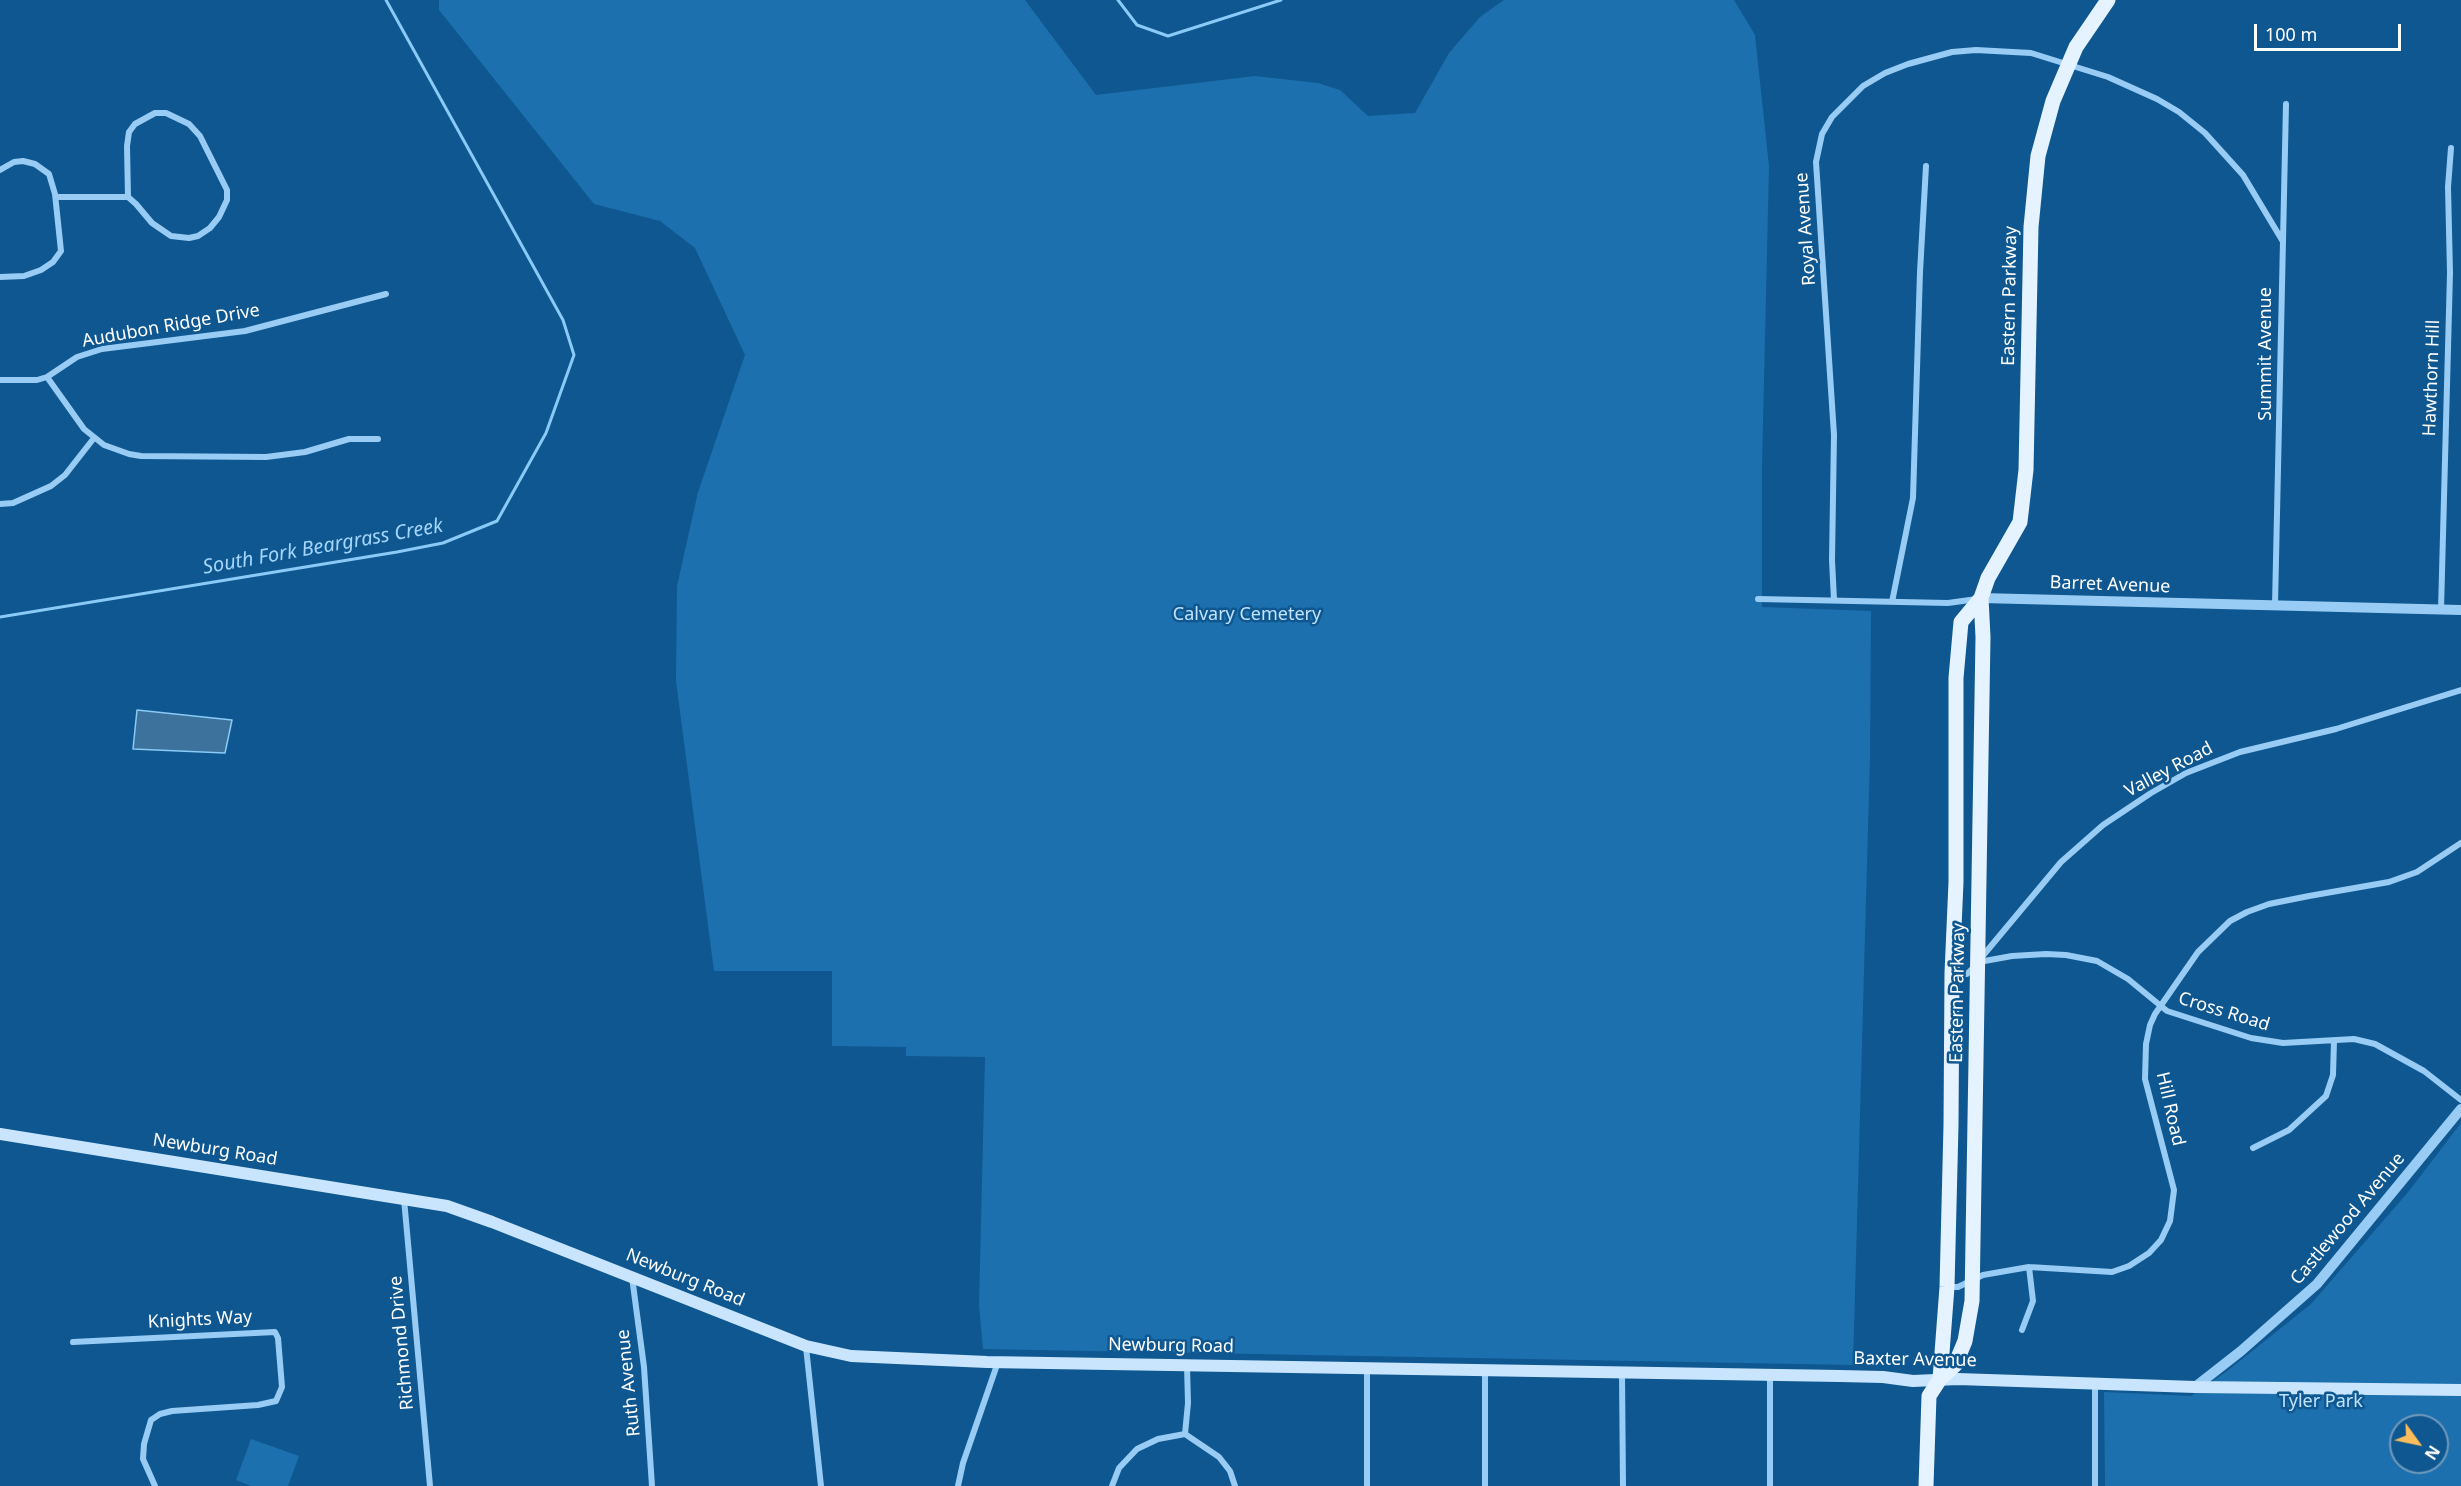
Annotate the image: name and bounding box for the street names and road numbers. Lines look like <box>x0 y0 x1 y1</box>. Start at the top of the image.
street label: Royal Avenue <box>1791 172 1821 286</box>
street label: Eastern Parkway <box>1998 226 2022 366</box>
street label: Summit Avenue <box>2255 287 2277 421</box>
street label: Audubon Ridge Drive <box>81 300 261 352</box>
street label: Hawthorn Hill <box>2419 319 2445 437</box>
street label: Barret Avenue <box>2049 572 2171 598</box>
street label: Valley Road <box>2121 738 2217 802</box>
street label: Eastern Parkway <box>1946 923 1970 1063</box>
street label: Cross Road <box>2176 988 2272 1036</box>
street label: Hill Road <box>2151 1070 2189 1148</box>
street label: Newburg Road <box>151 1129 279 1171</box>
street label: Castlewood Avenue <box>2286 1149 2410 1289</box>
street label: Newburg Road <box>623 1244 747 1312</box>
street label: Richmond Drive <box>385 1275 419 1411</box>
street label: Knights Way <box>147 1306 253 1334</box>
street label: Ruth Avenue <box>613 1328 645 1438</box>
street label: Newburg Road <box>1108 1334 1234 1358</box>
street label: Baxter Avenue <box>1853 1348 1977 1372</box>

